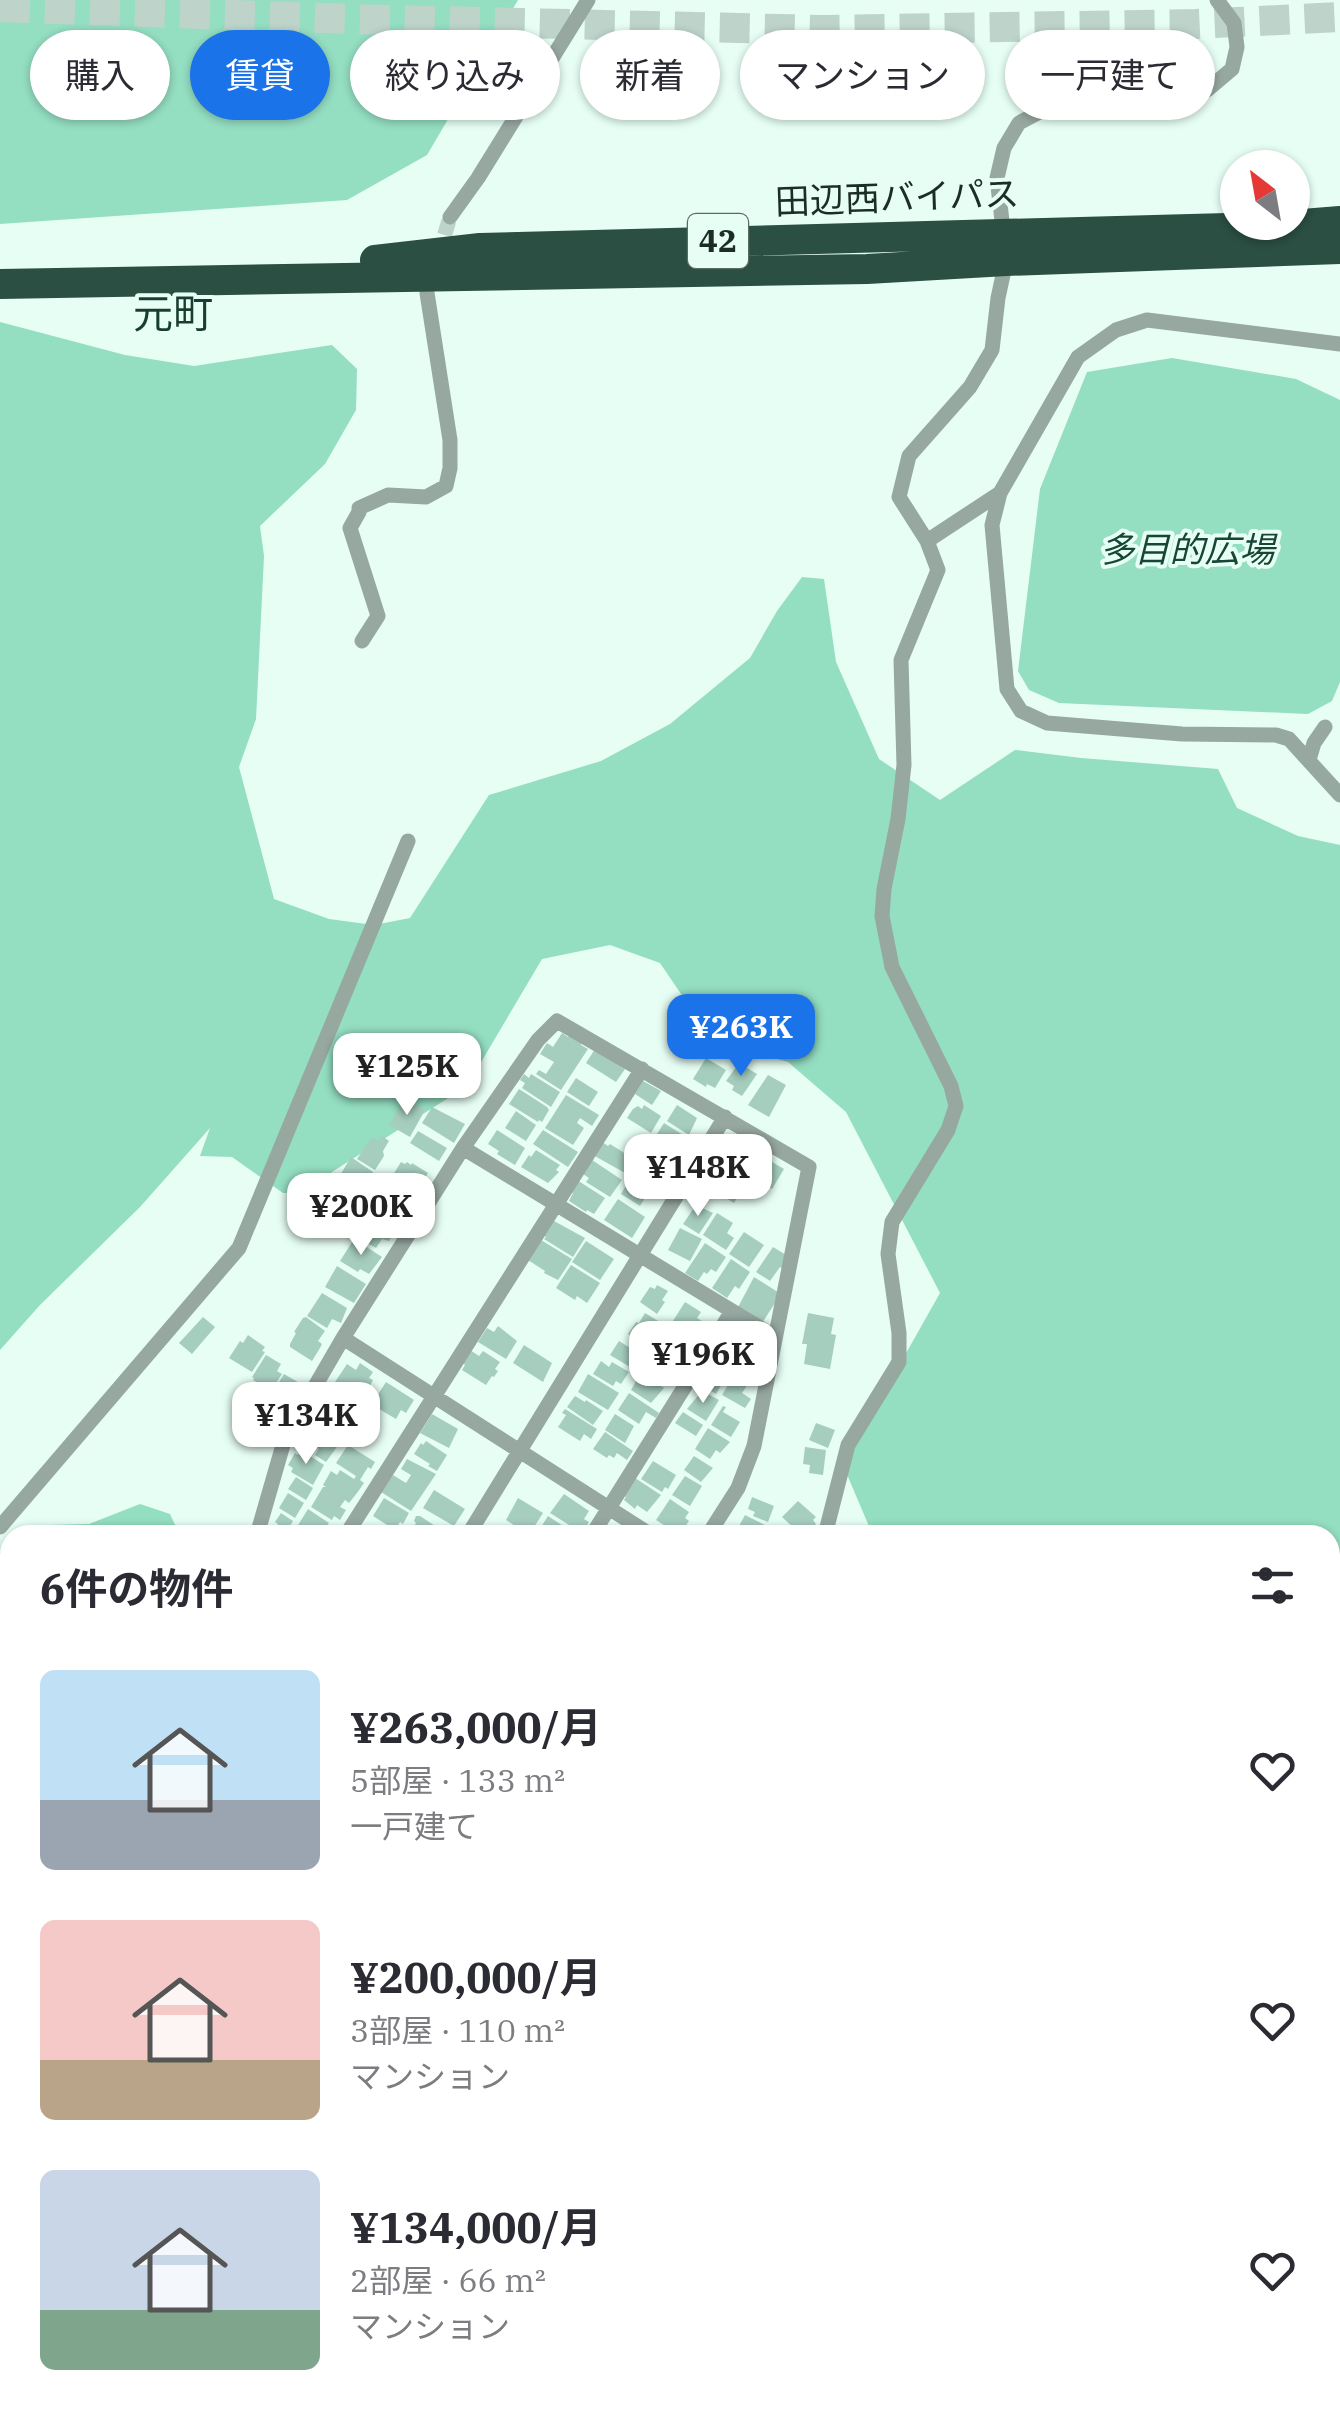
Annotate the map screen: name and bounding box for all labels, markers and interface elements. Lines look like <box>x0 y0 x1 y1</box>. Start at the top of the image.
chip: 購入 <box>30 30 170 120</box>
chip: 賃貸 <box>190 30 330 120</box>
chip: 絞り込み <box>350 30 560 120</box>
chip: 新着 <box>580 30 720 120</box>
chip: マンション <box>740 30 985 120</box>
chip: 一戸建て <box>1005 30 1215 120</box>
north arrow <box>1220 150 1310 240</box>
map controls <box>1220 150 1310 240</box>
street label: 田辺西バイパス <box>774 170 1020 224</box>
road number: 42 <box>688 214 748 268</box>
district label: 元町 <box>133 287 213 339</box>
park label: 多目的広場 <box>1099 526 1278 572</box>
pin: ¥263K <box>671 994 811 1079</box>
text: ¥263K <box>689 1005 793 1047</box>
pin: ¥125K <box>337 1033 477 1118</box>
text: ¥125K <box>355 1044 459 1086</box>
pin: ¥148K <box>628 1134 768 1219</box>
text: ¥148K <box>646 1145 750 1187</box>
pin: ¥200K <box>291 1173 431 1258</box>
text: ¥200K <box>309 1184 413 1226</box>
pin: ¥196K <box>633 1321 773 1406</box>
text: ¥196K <box>651 1332 755 1374</box>
pin: ¥134K <box>236 1382 376 1467</box>
text: ¥134K <box>254 1393 358 1435</box>
icon: filters <box>1245 1558 1300 1613</box>
text: 6件の物件 <box>40 1561 233 1616</box>
text: ¥263,000/月 <box>350 1700 602 1755</box>
icon: home <box>120 1710 240 1830</box>
icon: heart <box>1245 1743 1300 1798</box>
text: 5部屋 · 133 m² <box>350 1759 565 1801</box>
text: 一戸建て <box>350 1805 478 1847</box>
text: ¥200,000/月 <box>350 1950 602 2005</box>
icon: home <box>120 1960 240 2080</box>
icon: heart <box>1245 1993 1300 2048</box>
text: 3部屋 · 110 m² <box>350 2009 565 2051</box>
text: マンション <box>350 2055 510 2097</box>
text: ¥134,000/月 <box>350 2200 602 2255</box>
icon: home <box>120 2210 240 2330</box>
icon: heart <box>1245 2243 1300 2298</box>
text: 2部屋 · 66 m² <box>350 2259 546 2301</box>
text: マンション <box>350 2305 510 2347</box>

